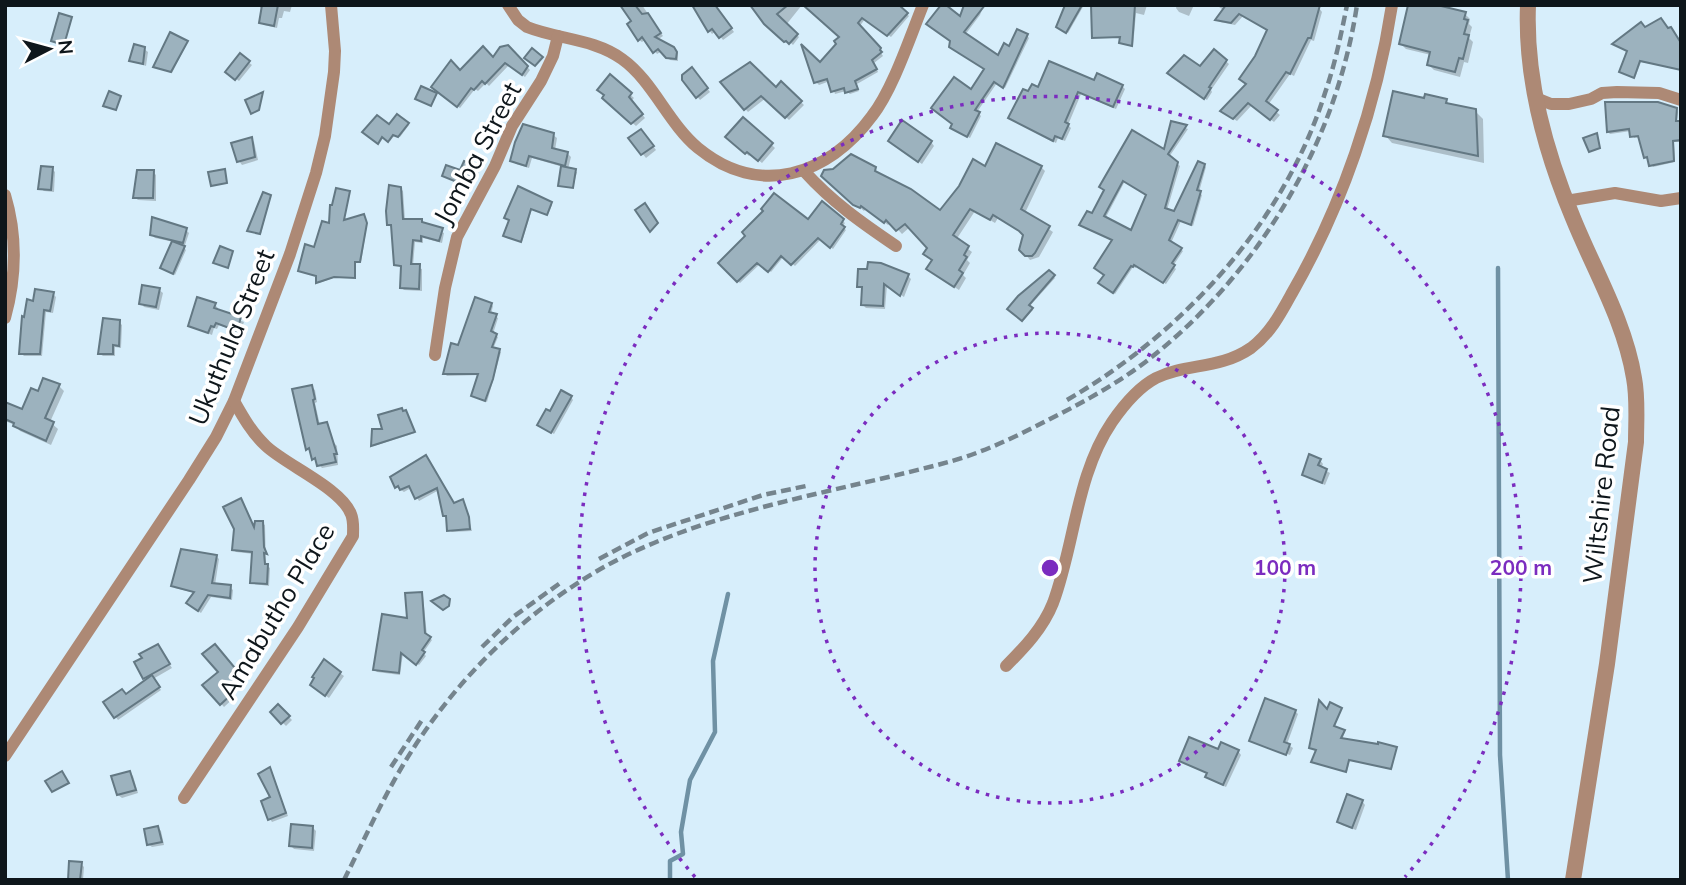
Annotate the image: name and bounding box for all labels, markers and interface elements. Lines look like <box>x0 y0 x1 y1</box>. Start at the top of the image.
north arrow <box>14 14 84 84</box>
text: N <box>53 39 79 56</box>
street label: Jomba Street <box>426 76 528 230</box>
street label: Ukuthula Street <box>181 244 281 430</box>
street label: Wiltshire Road <box>1575 404 1627 586</box>
street label: Amabutho Place <box>210 517 342 705</box>
text: 100 m <box>1254 554 1316 580</box>
text: 200 m <box>1490 554 1552 580</box>
centre of rings <box>1038 556 1062 580</box>

